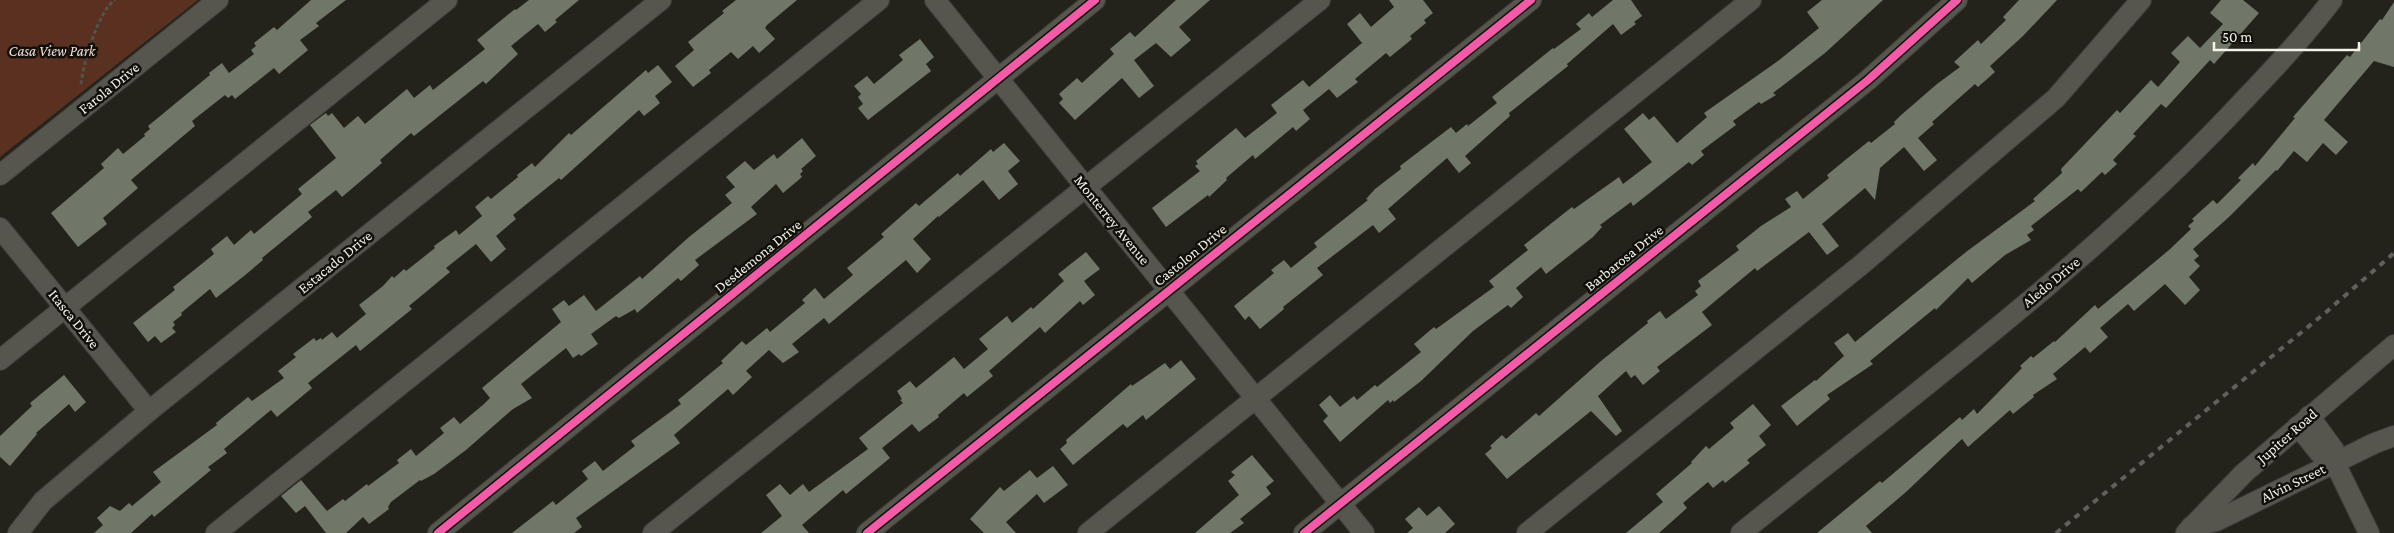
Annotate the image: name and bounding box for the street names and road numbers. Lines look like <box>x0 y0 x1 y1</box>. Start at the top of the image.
street label: Farola Drive <box>76 59 143 117</box>
street label: Monterrey Avenue <box>1070 172 1153 269</box>
street label: Desdemona Drive <box>711 216 805 296</box>
street label: Castolon Drive <box>1150 221 1230 289</box>
street label: Barbarosa Drive <box>1582 221 1667 294</box>
street label: Estacado Drive <box>295 227 375 296</box>
street label: Aledo Drive <box>2019 253 2083 311</box>
street label: Itasca Drive <box>45 286 103 352</box>
street label: Jupiter Road <box>2252 406 2321 468</box>
street label: Alvin Street <box>2258 460 2329 505</box>

